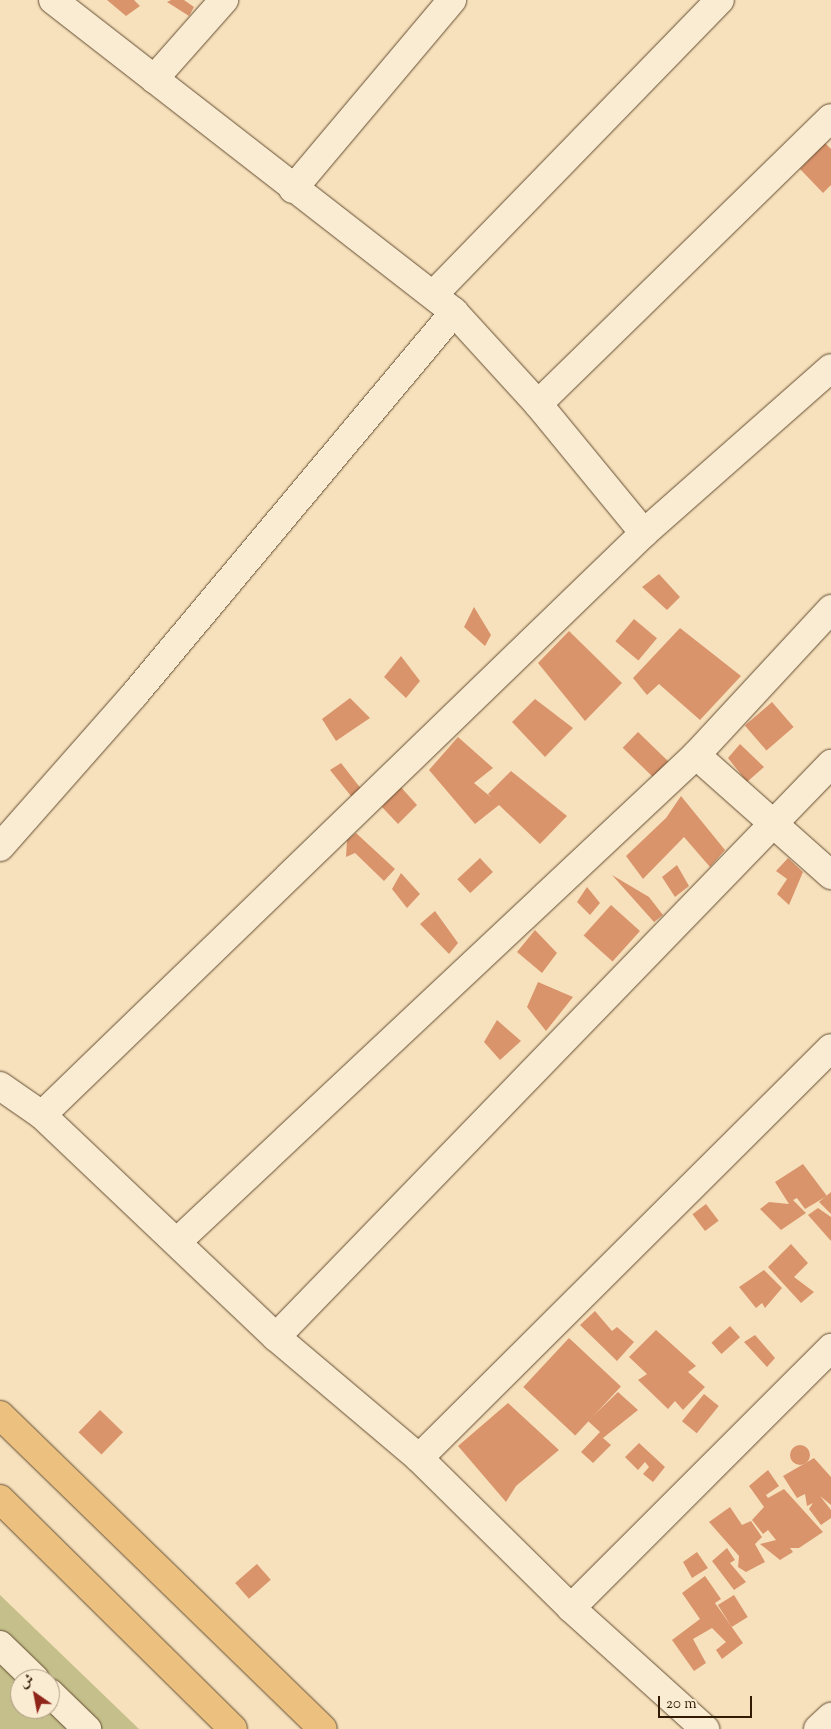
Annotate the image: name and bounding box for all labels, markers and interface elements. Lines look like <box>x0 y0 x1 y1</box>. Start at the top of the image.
north arrow <box>10 1669 60 1719</box>
text: ش <box>16 1670 39 1694</box>
scale bar <box>661 1686 755 1718</box>
text: 20 m <box>666 1694 697 1715</box>

